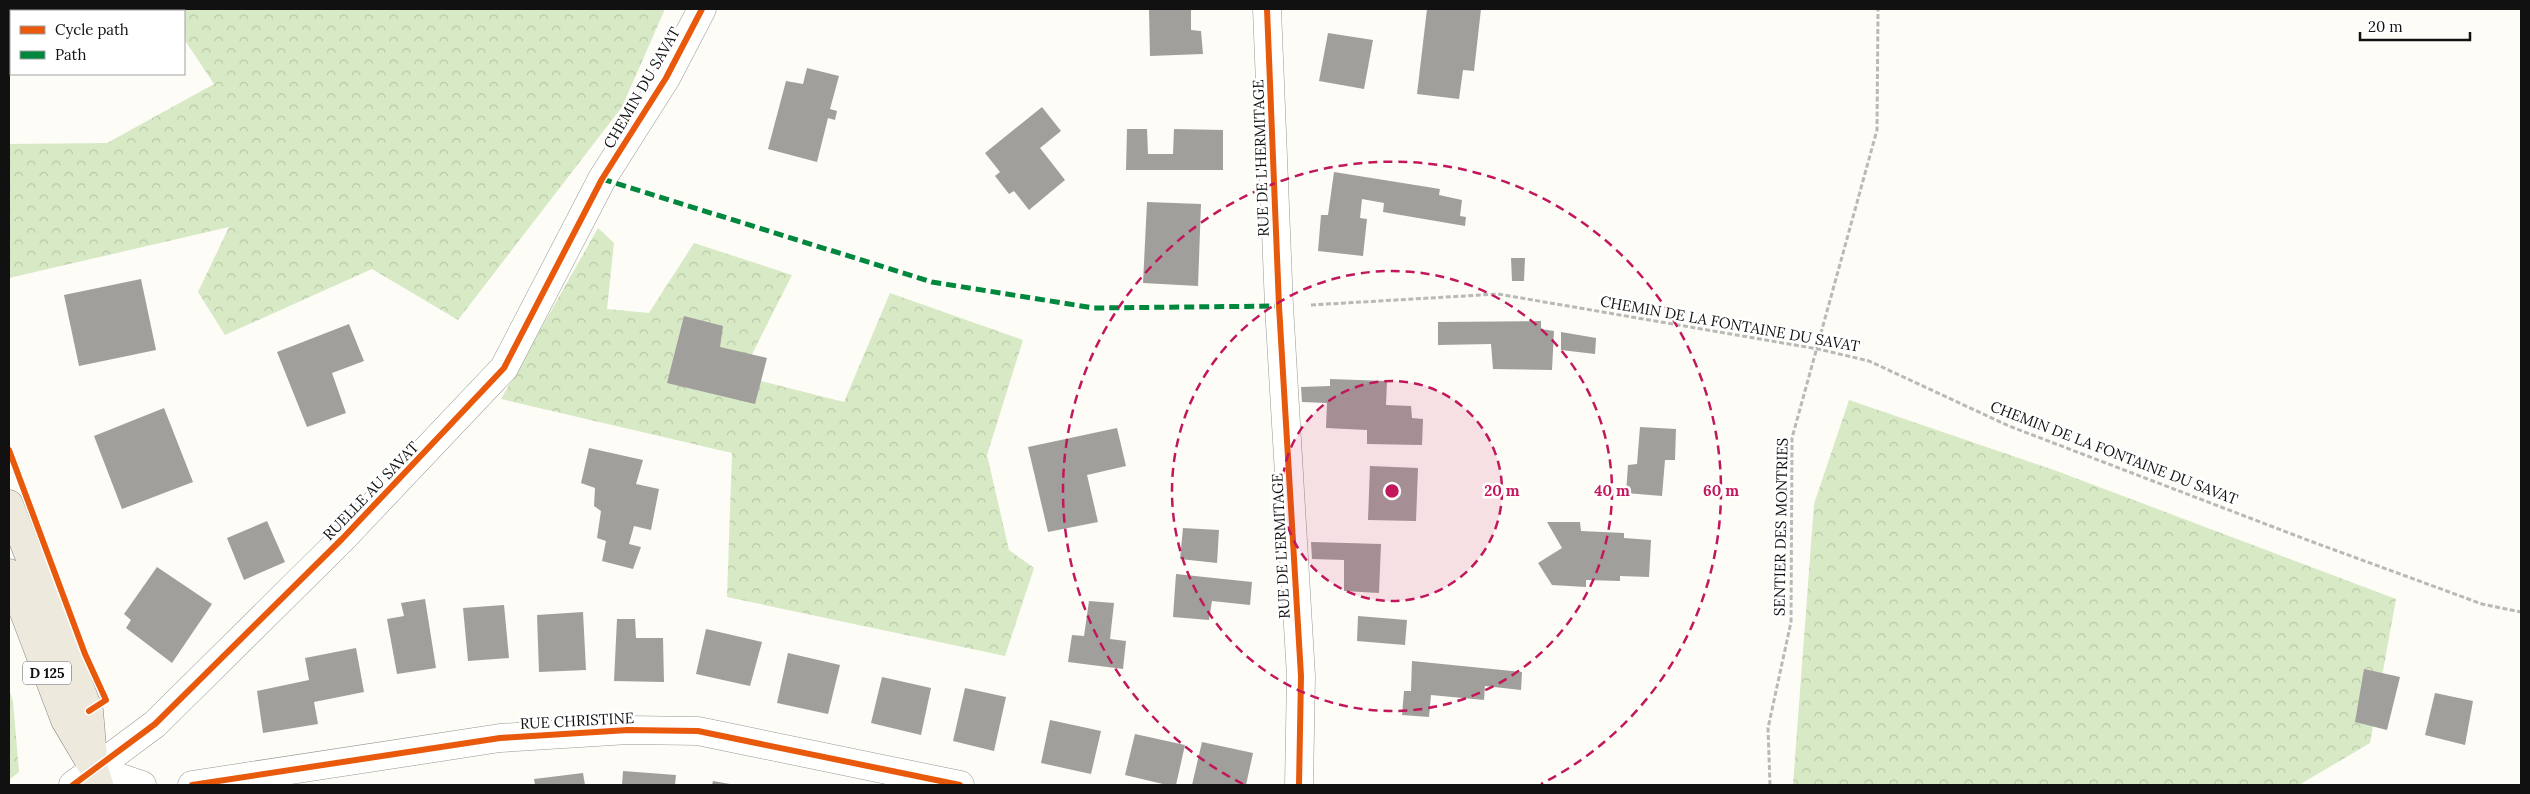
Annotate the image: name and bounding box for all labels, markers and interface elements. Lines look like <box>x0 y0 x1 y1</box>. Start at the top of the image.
legend <box>10 10 185 75</box>
scale bar <box>2360 10 2470 42</box>
text: 20 m <box>2368 17 2403 36</box>
text: Cycle path <box>55 20 129 39</box>
street label: CHEMIN DU SAVAT <box>599 23 684 152</box>
text: Path <box>55 45 86 64</box>
street label: RUE DE L'HERMITAGE <box>1248 79 1273 237</box>
street label: CHEMIN DE LA FONTAINE DU SAVAT <box>1599 291 1862 356</box>
street label: CHEMIN DE LA FONTAINE DU SAVAT <box>1988 396 2241 509</box>
street label: RUELLE AU SAVAT <box>319 437 423 544</box>
street label: SENTIER DES MONTRIES <box>1769 438 1792 616</box>
street label: RUE DE L'ERMITAGE <box>1267 473 1294 619</box>
text: 20 m <box>1484 481 1520 500</box>
text: 40 m <box>1594 481 1630 500</box>
text: 60 m <box>1703 481 1739 500</box>
centre of rings <box>1383 482 1401 500</box>
road number: D 125 <box>23 661 71 684</box>
street label: RUE CHRISTINE <box>519 708 635 733</box>

